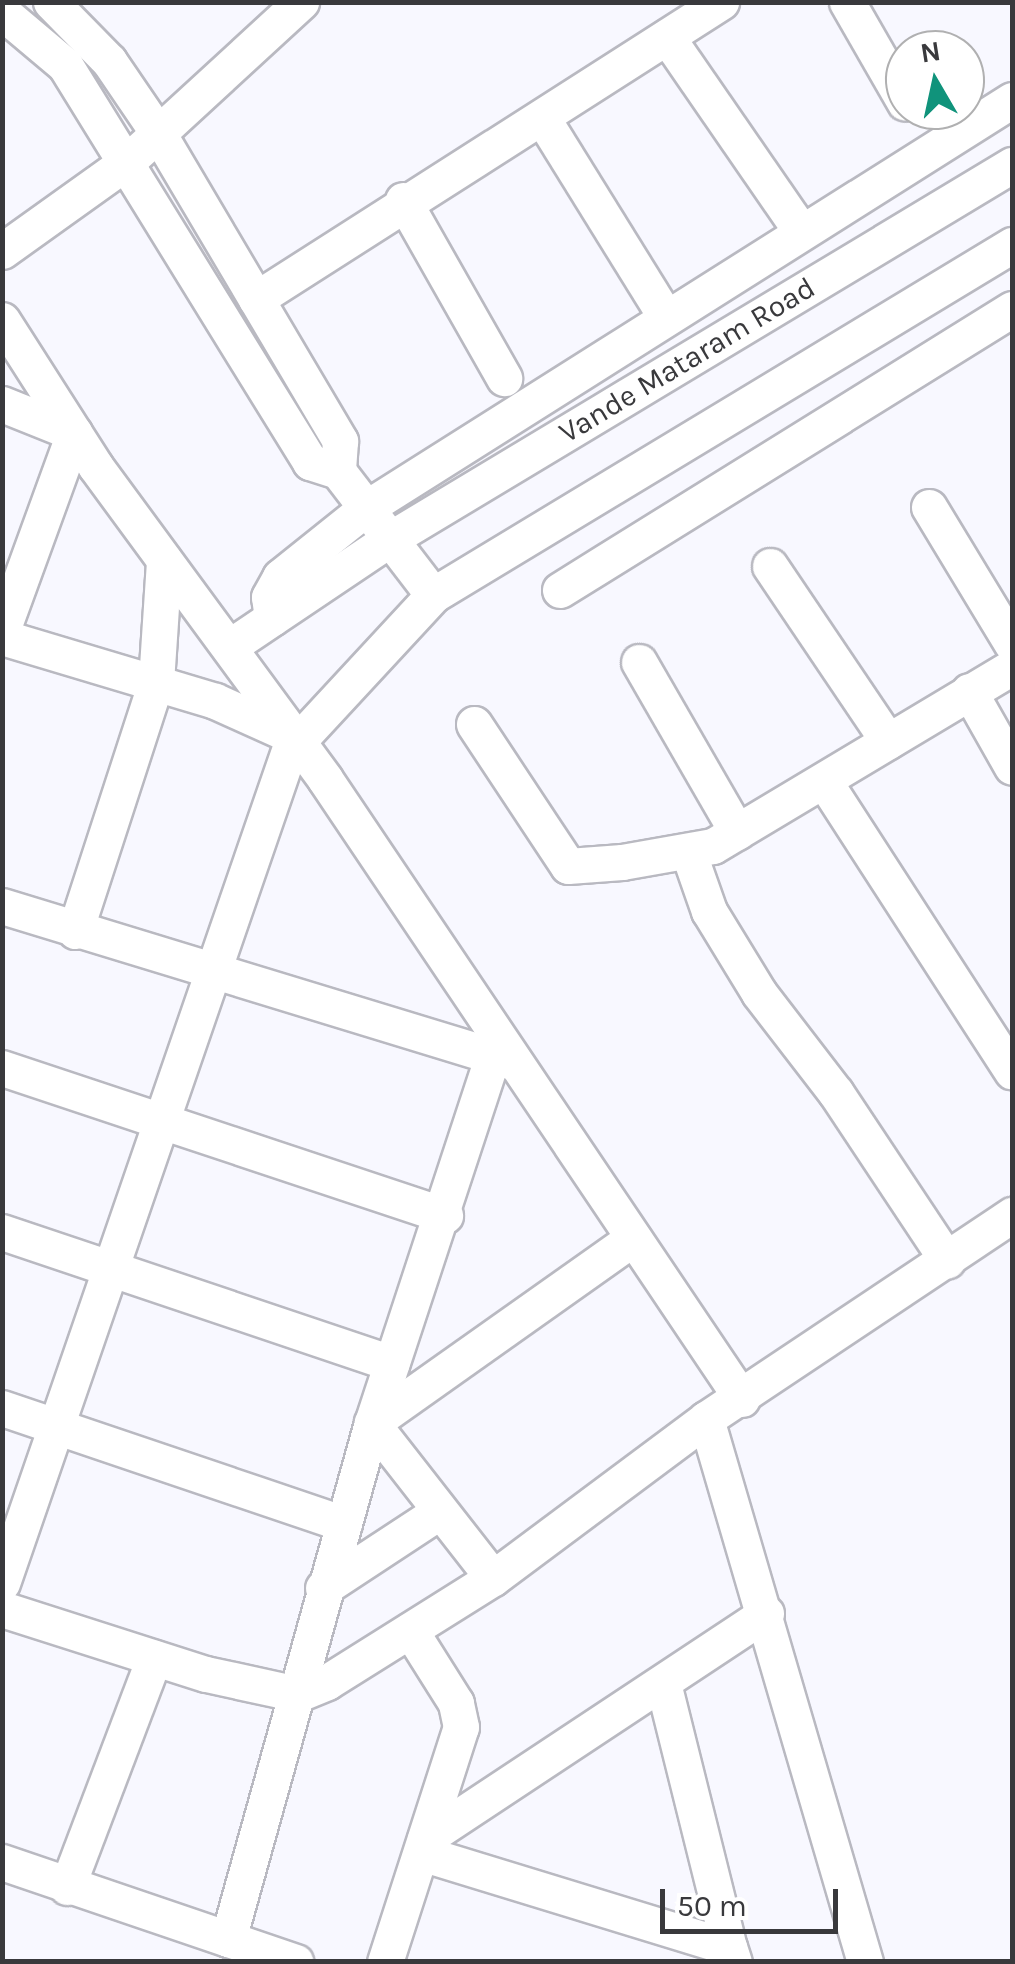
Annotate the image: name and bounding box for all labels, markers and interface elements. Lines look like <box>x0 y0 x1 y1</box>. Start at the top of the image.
north arrow <box>885 30 985 130</box>
text: N <box>918 34 943 70</box>
street label: Vande Mataram Road <box>553 269 821 451</box>
scale bar <box>665 1869 842 1931</box>
text: 50 m <box>677 1888 747 1924</box>

